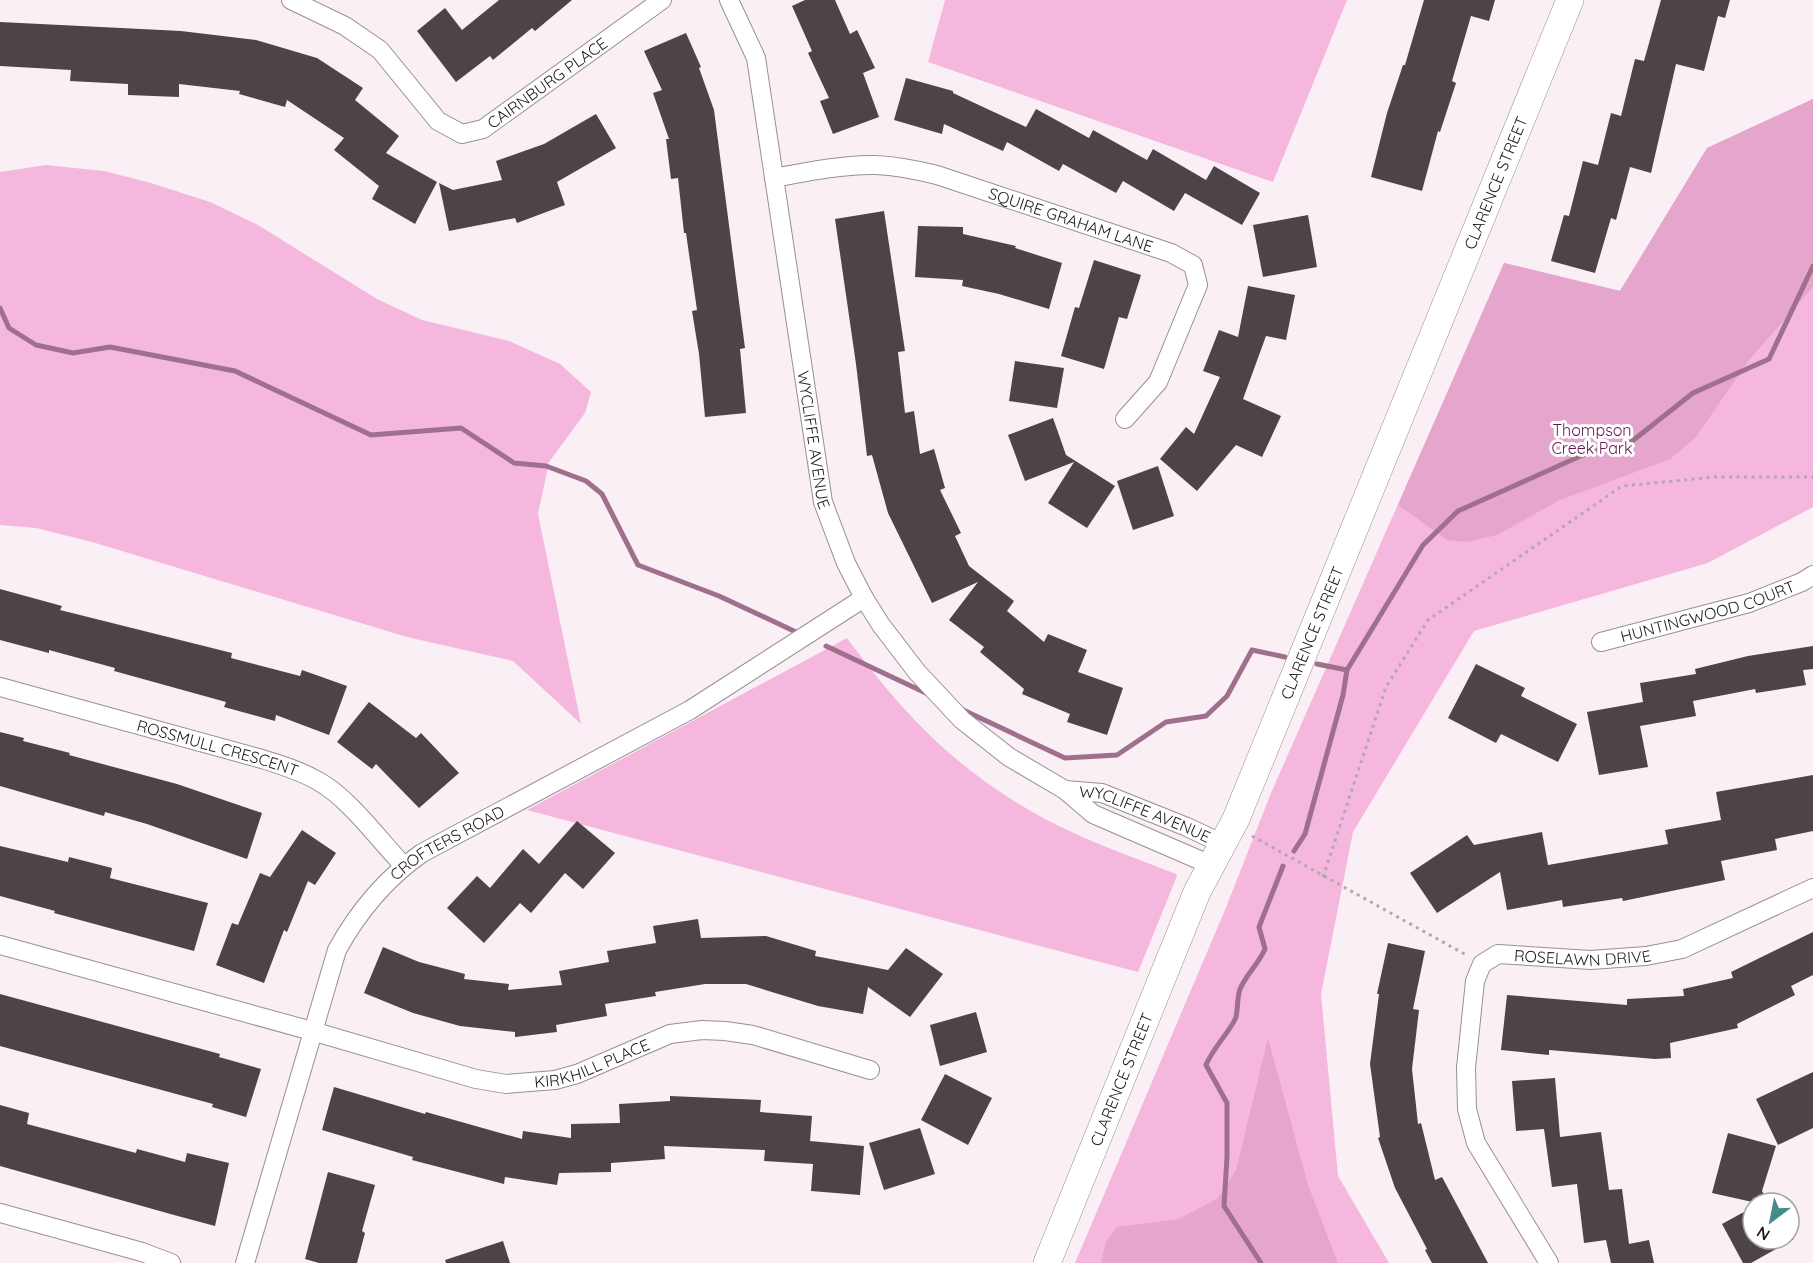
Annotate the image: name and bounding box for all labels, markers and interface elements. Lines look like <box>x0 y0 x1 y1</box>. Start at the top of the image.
street label: CAIRNBURG PLACE <box>483 33 611 133</box>
street label: CLARENCE STREET <box>1459 113 1532 252</box>
street label: SQUIRE GRAHAM LANE <box>986 183 1156 256</box>
street label: WYCLIFFE AVENUE <box>793 369 835 512</box>
park label: Thompson Creek Park <box>1551 420 1633 458</box>
street label: CLARENCE STREET <box>1276 563 1348 702</box>
street label: HUNTINGWOOD COURT <box>1618 576 1798 646</box>
street label: ROSSMULL CRESCENT <box>135 715 302 781</box>
street label: WYCLIFFE AVENUE <box>1078 781 1214 847</box>
street label: CROFTERS ROAD <box>385 801 508 885</box>
street label: ROSELAWN DRIVE <box>1513 945 1653 970</box>
street label: CLARENCE STREET <box>1085 1010 1157 1149</box>
street label: KIRKHILL PLACE <box>534 1034 652 1092</box>
north arrow <box>1741 1191 1801 1251</box>
text: N <box>1753 1222 1773 1245</box>

